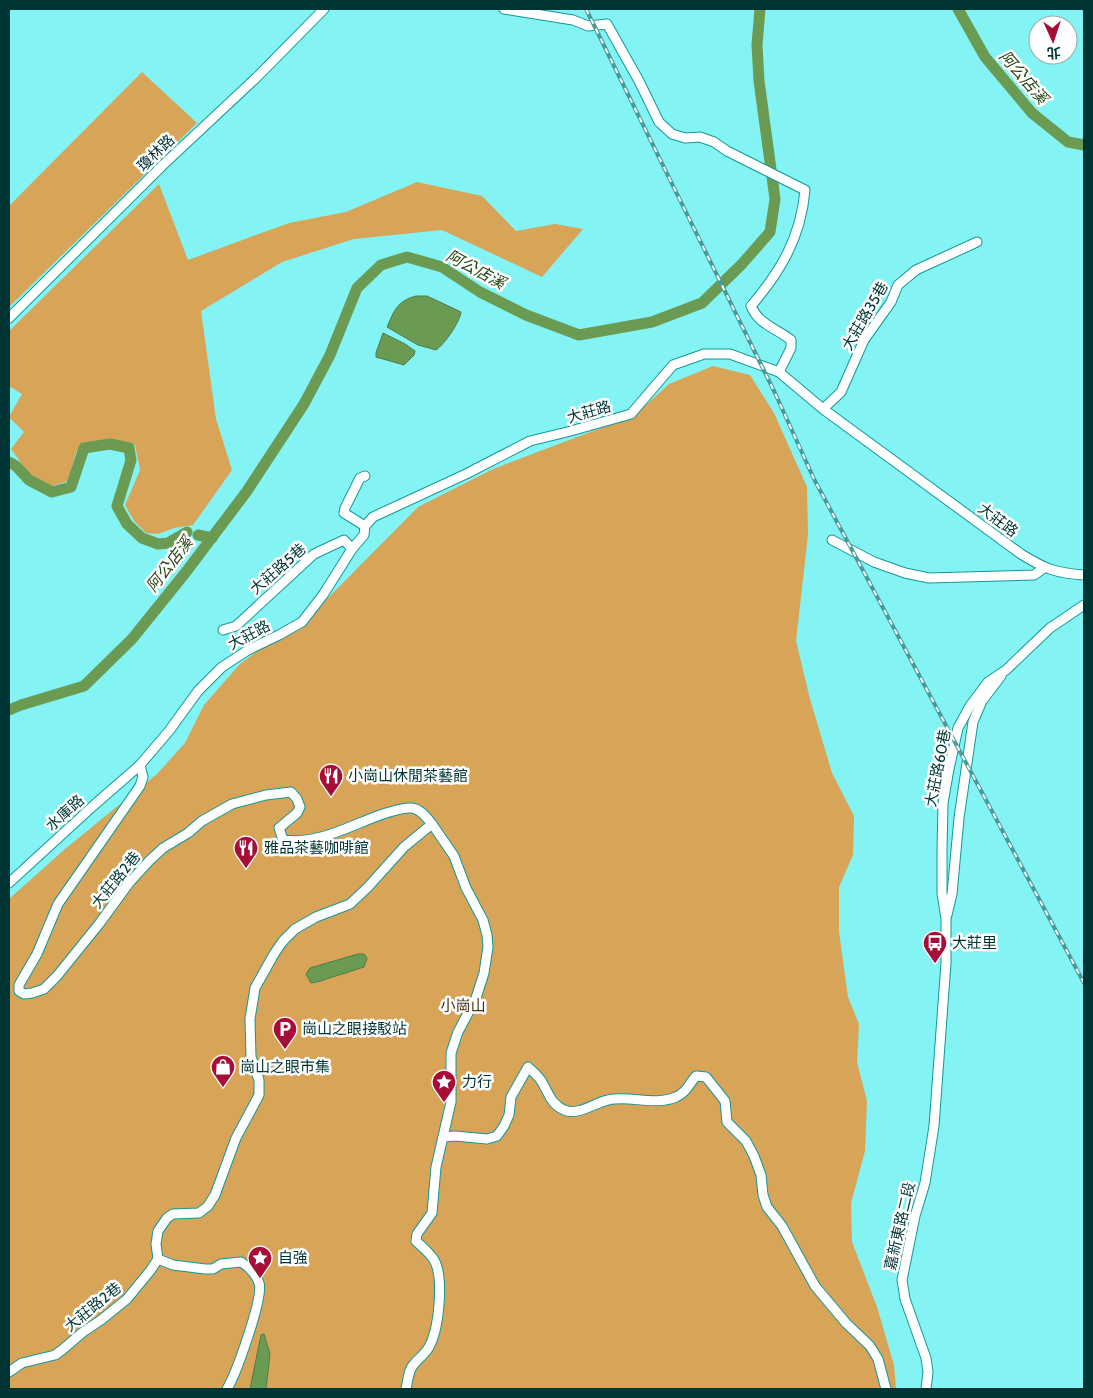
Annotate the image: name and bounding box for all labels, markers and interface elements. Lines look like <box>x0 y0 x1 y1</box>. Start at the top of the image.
north arrow <box>1028 15 1078 65</box>
text: 北 <box>1046 44 1061 62</box>
water label: 阿公店溪 <box>995 47 1053 109</box>
street label: 瓊林路 <box>134 131 178 175</box>
water label: 阿公店溪 <box>443 246 510 294</box>
street label: 大莊路35巷 <box>838 278 892 354</box>
street label: 大莊路 <box>565 397 613 427</box>
street label: 大莊路 <box>975 499 1021 541</box>
water label: 阿公店溪 <box>142 532 198 595</box>
street label: 大莊路5巷 <box>246 540 310 598</box>
street label: 大莊路 <box>225 616 273 654</box>
street label: 大莊路60巷 <box>922 728 954 808</box>
restaurant icon: 小崗山休閒茶藝館 <box>318 763 344 797</box>
place label: 小崗山休閒茶藝館 <box>348 767 468 785</box>
street label: 水庫路 <box>42 791 88 835</box>
restaurant icon: 雅品茶藝咖啡館 <box>233 835 259 869</box>
place label: 雅品茶藝咖啡館 <box>264 839 369 857</box>
street label: 大莊路2巷 <box>88 848 144 912</box>
bus stop icon: 大莊里 <box>922 930 948 964</box>
place label: 大莊里 <box>952 934 997 952</box>
park label: 小崗山 <box>440 997 486 1015</box>
parking icon: 崗山之眼接駁站 <box>272 1016 298 1050</box>
place label: 崗山之眼接駁站 <box>302 1020 407 1038</box>
shop icon: 崗山之眼市集 <box>210 1054 236 1088</box>
place label: 崗山之眼市集 <box>240 1058 330 1076</box>
place icon: 力行 <box>431 1069 457 1103</box>
place label: 力行 <box>462 1073 492 1091</box>
street label: 嘉新東路二段 <box>881 1180 919 1272</box>
place icon: 自強 <box>247 1245 273 1279</box>
place label: 自強 <box>278 1249 308 1267</box>
street label: 大莊路2巷 <box>61 1279 125 1335</box>

